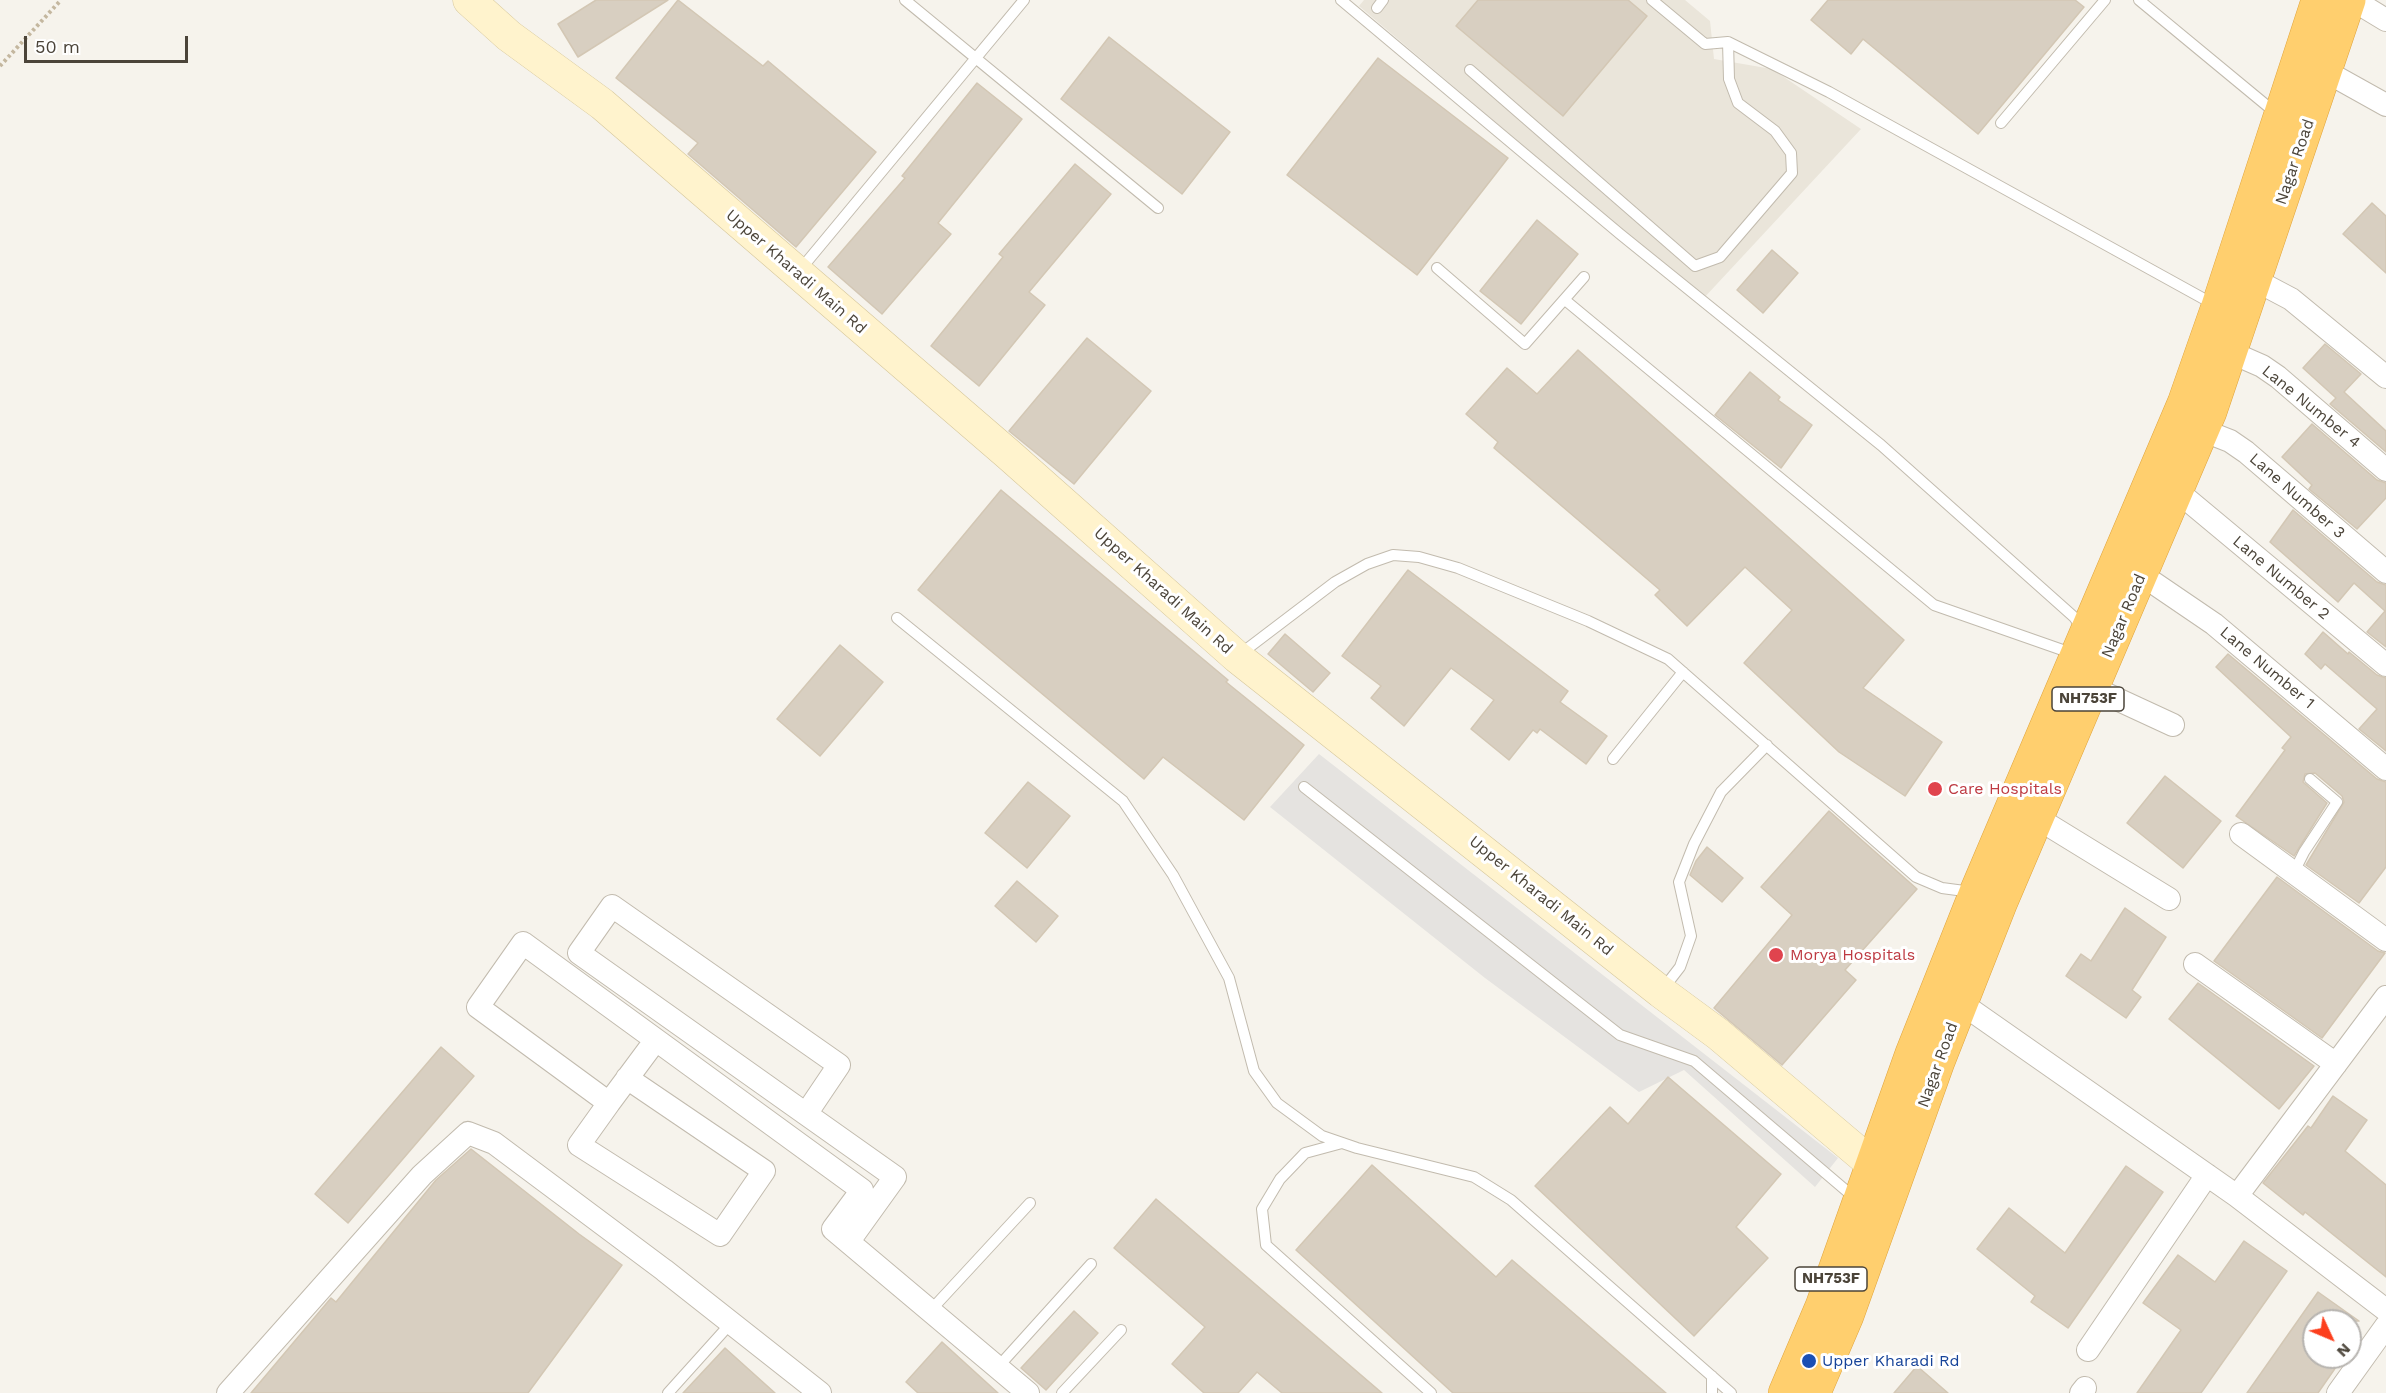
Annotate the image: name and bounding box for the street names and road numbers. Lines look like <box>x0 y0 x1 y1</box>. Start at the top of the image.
street label: Nagar Road <box>2271 117 2319 207</box>
street label: Upper Kharadi Main Rd <box>722 206 870 338</box>
street label: Lane Number 4 <box>2258 361 2364 453</box>
street label: Lane Number 3 <box>2245 449 2349 543</box>
street label: Upper Kharadi Main Rd <box>1090 524 1236 658</box>
street label: Lane Number 2 <box>2229 532 2333 624</box>
street label: Nagar Road <box>2098 571 2150 661</box>
street label: Lane Number 1 <box>2216 623 2318 713</box>
road number: NH753F <box>2052 687 2124 711</box>
street label: Upper Kharadi Main Rd <box>1465 832 1617 960</box>
street label: Nagar Road <box>1914 1020 1962 1110</box>
road number: NH753F <box>1795 1267 1867 1291</box>

